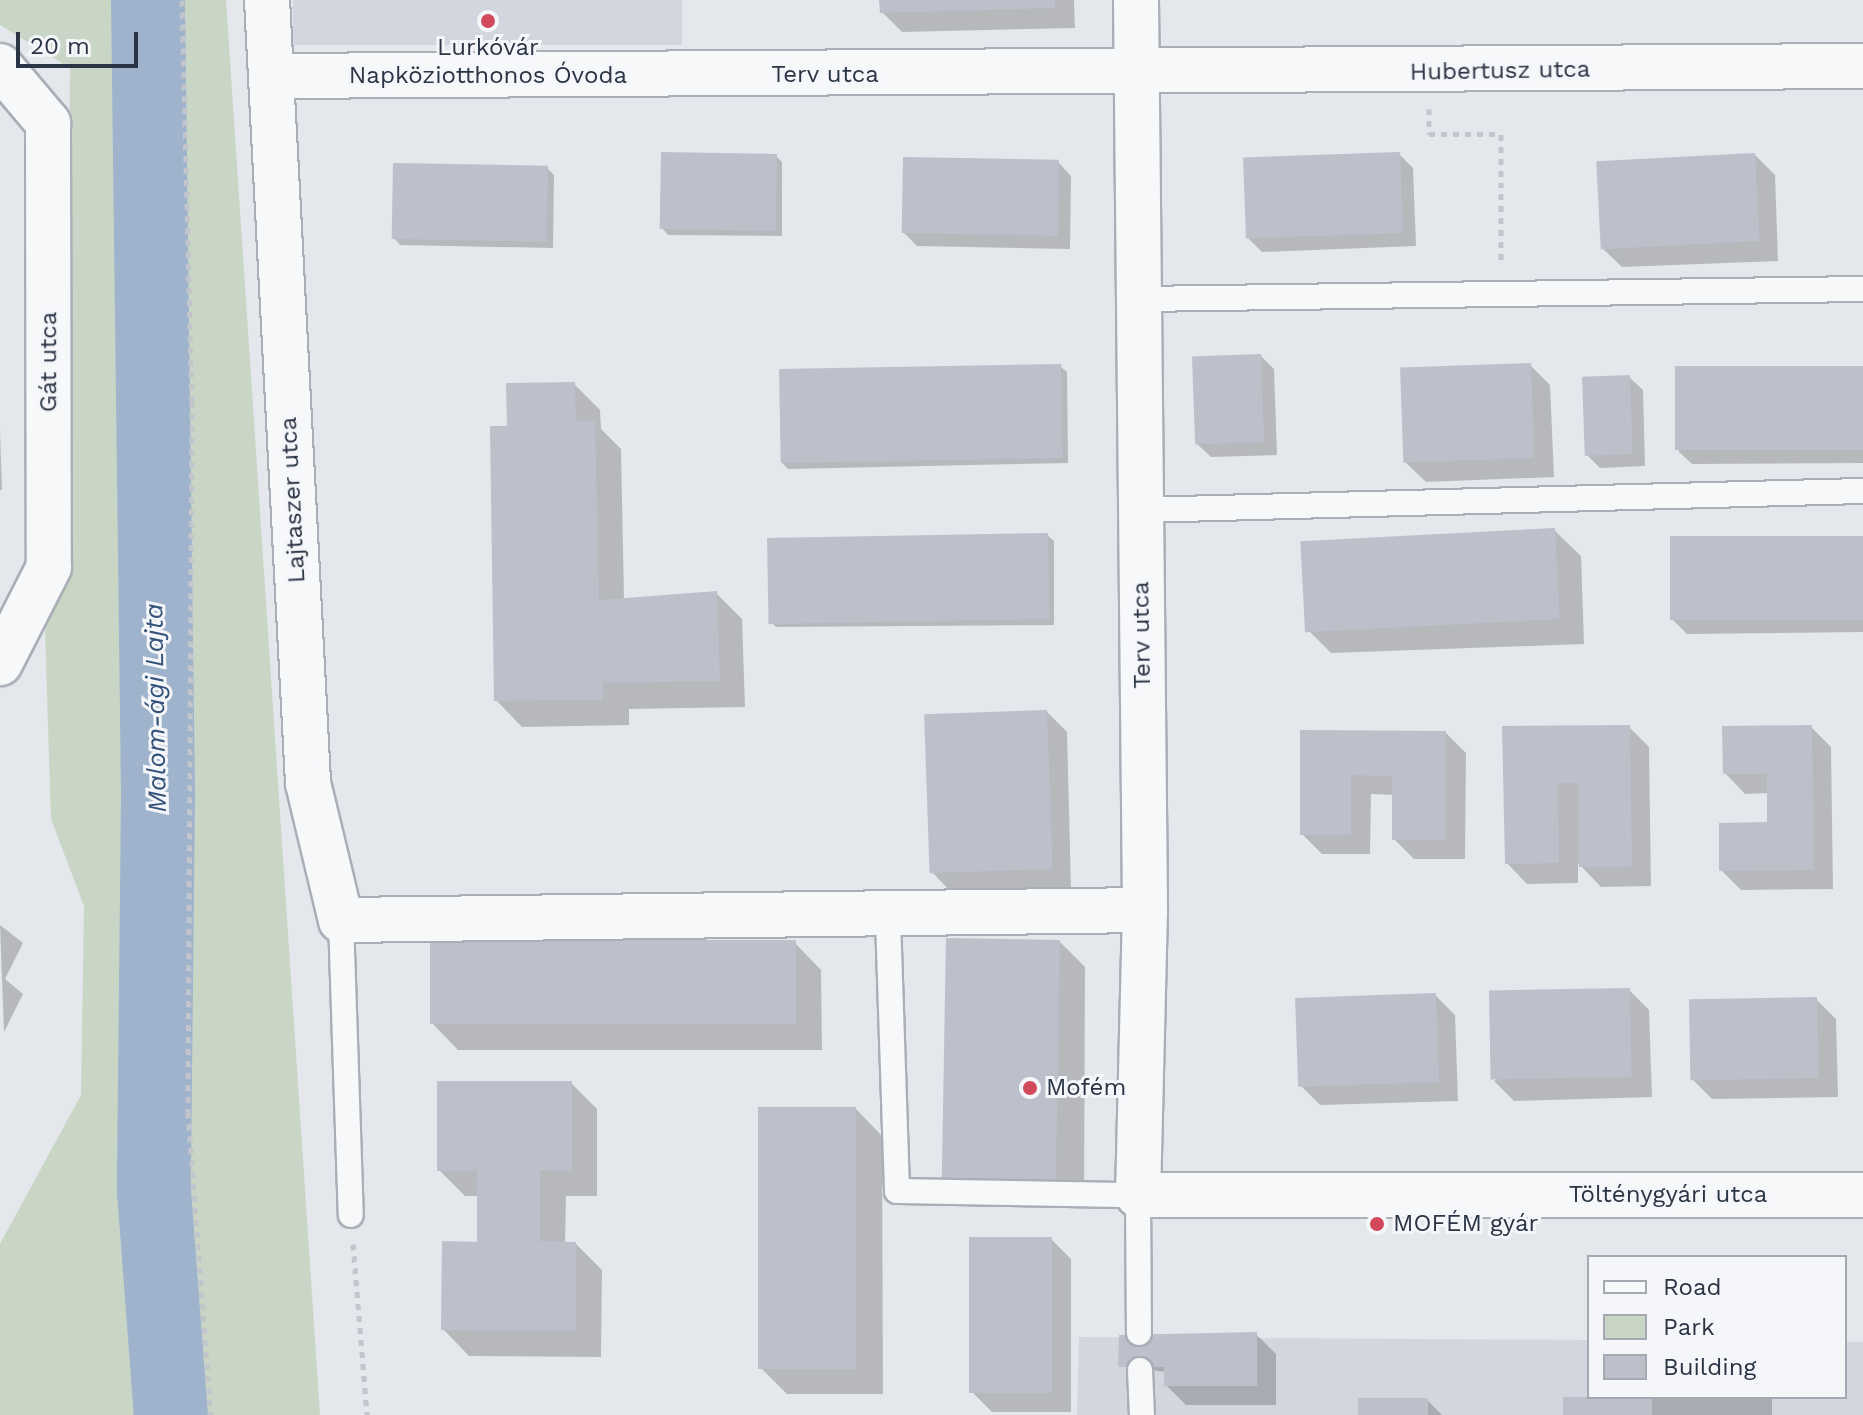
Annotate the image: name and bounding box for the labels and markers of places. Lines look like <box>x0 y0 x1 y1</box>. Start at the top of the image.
marker: Lurkóvár Napköziotthonos Óvoda <box>479 12 497 30</box>
place label: Lurkóvár Napköziotthonos Óvoda <box>349 34 627 90</box>
place label: Mofém <box>1046 1074 1126 1102</box>
marker: Mofém <box>1021 1079 1039 1097</box>
place label: MOFÉM gyár <box>1393 1210 1538 1238</box>
marker: MOFÉM gyár <box>1368 1215 1386 1233</box>

